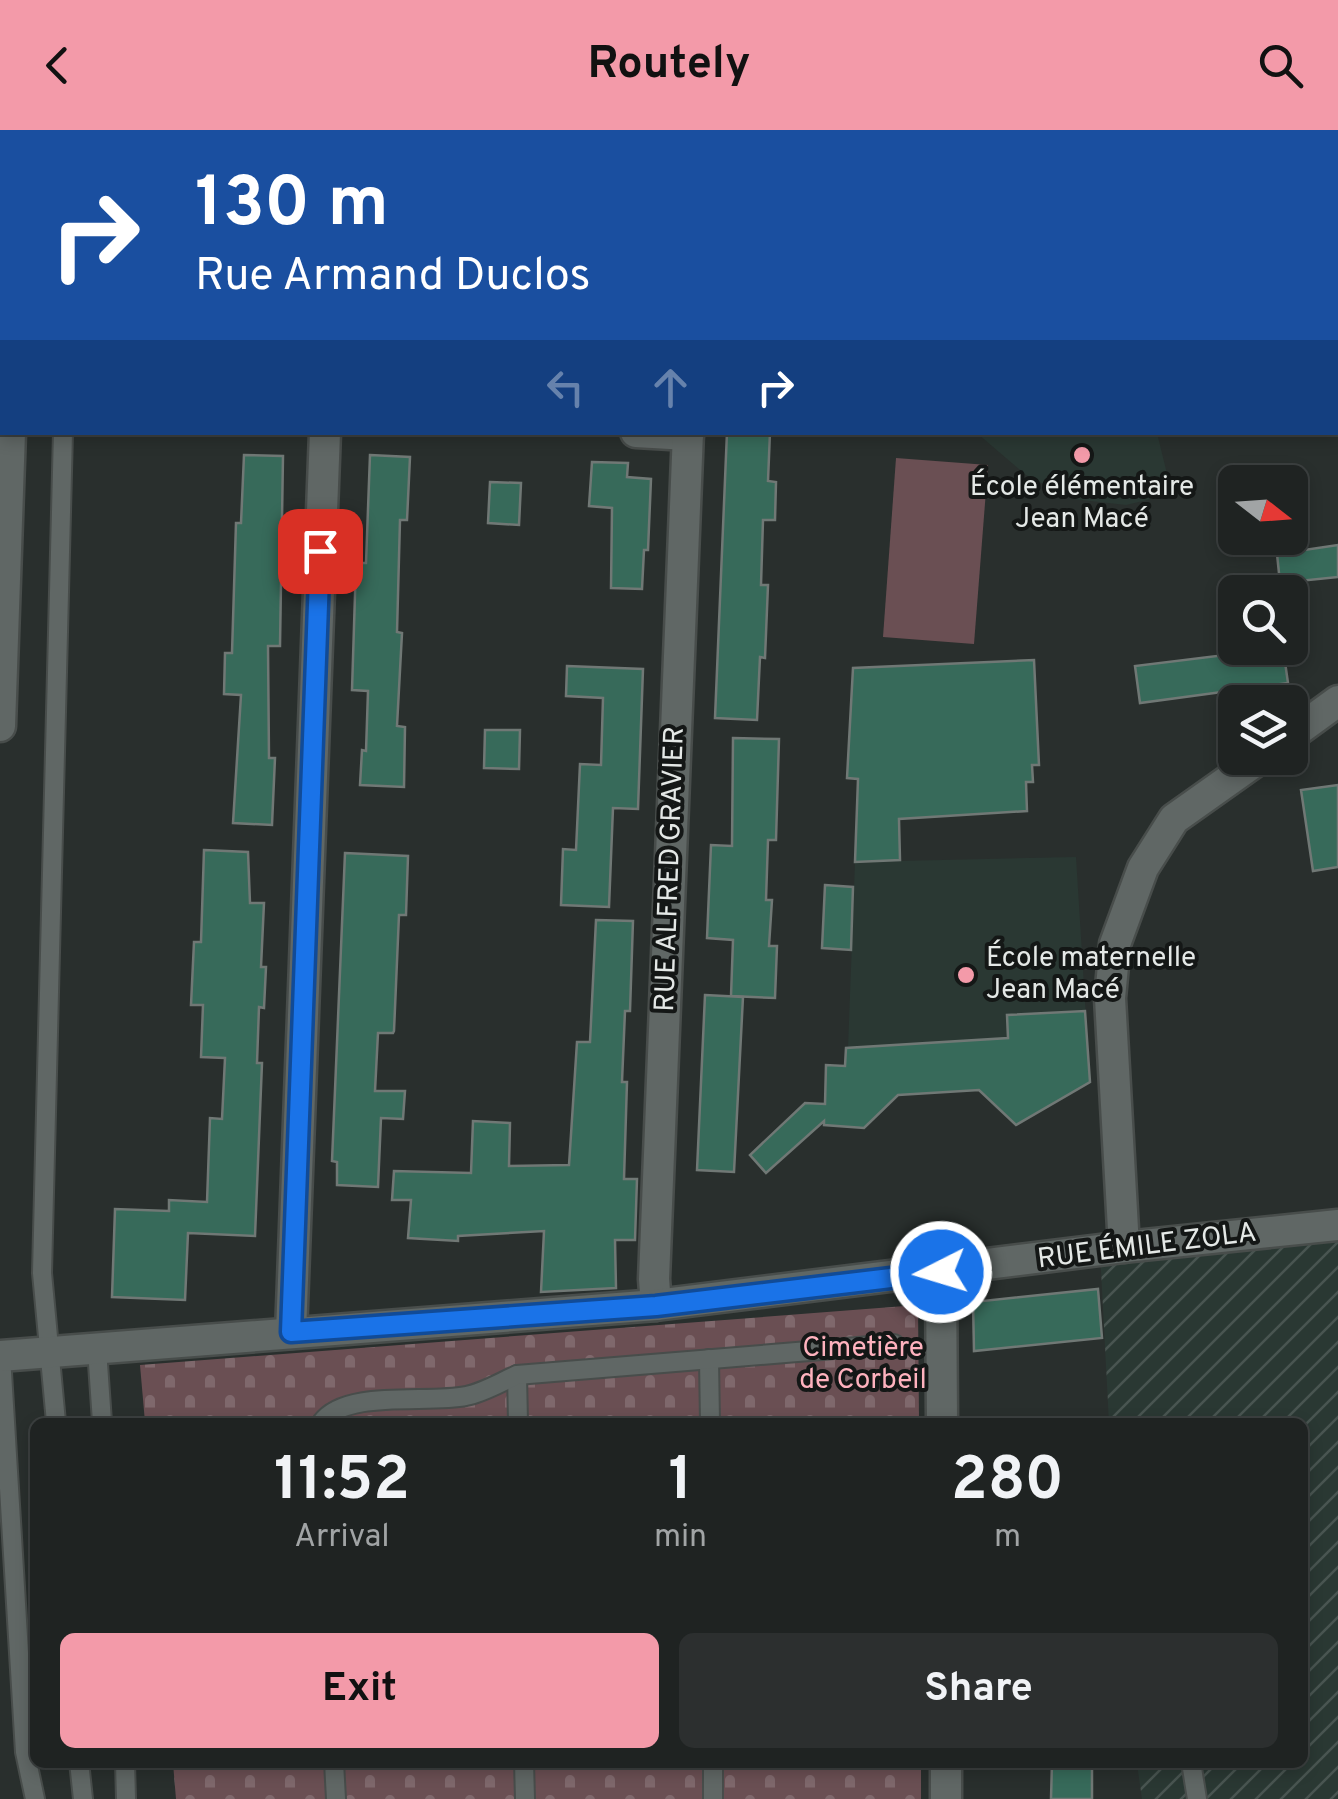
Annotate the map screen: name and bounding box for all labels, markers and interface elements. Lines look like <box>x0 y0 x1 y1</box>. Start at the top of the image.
text: Routely <box>588 37 750 94</box>
icon: back <box>30 38 85 93</box>
icon: search <box>1253 38 1308 93</box>
text: 130 m <box>195 162 389 251</box>
icon: right <box>30 170 160 300</box>
text: Rue Armand Duclos <box>195 249 591 306</box>
icon: left <box>538 360 593 415</box>
icon: ahead <box>643 360 698 415</box>
icon: right <box>748 360 803 415</box>
marker: École élémentaire Jean Macé <box>1071 444 1093 466</box>
north arrow <box>1218 465 1308 555</box>
map controls <box>1218 465 1308 775</box>
place label: École élémentaire Jean Macé <box>970 468 1194 538</box>
pin <box>278 509 363 594</box>
icon: arrive <box>293 524 348 579</box>
button: search <box>1218 575 1308 665</box>
button: layers <box>1218 685 1308 775</box>
street label: RUE ALFRED GRAVIER <box>648 726 694 1012</box>
place label: École maternelle Jean Macé <box>986 939 1196 1009</box>
marker: École maternelle Jean Macé <box>955 964 977 986</box>
street label: RUE ÉMILE ZOLA <box>1035 1214 1259 1278</box>
position arrow <box>889 1220 993 1324</box>
park label: Cimetière de Corbeil <box>799 1331 927 1399</box>
text: 11:52 <box>274 1445 410 1521</box>
text: 1 <box>669 1445 693 1521</box>
text: 280 <box>951 1445 1064 1521</box>
text: Arrival <box>294 1518 390 1558</box>
text: min <box>654 1518 707 1558</box>
text: m <box>994 1518 1021 1558</box>
button: Exit <box>60 1633 659 1748</box>
button: Share <box>679 1633 1278 1748</box>

